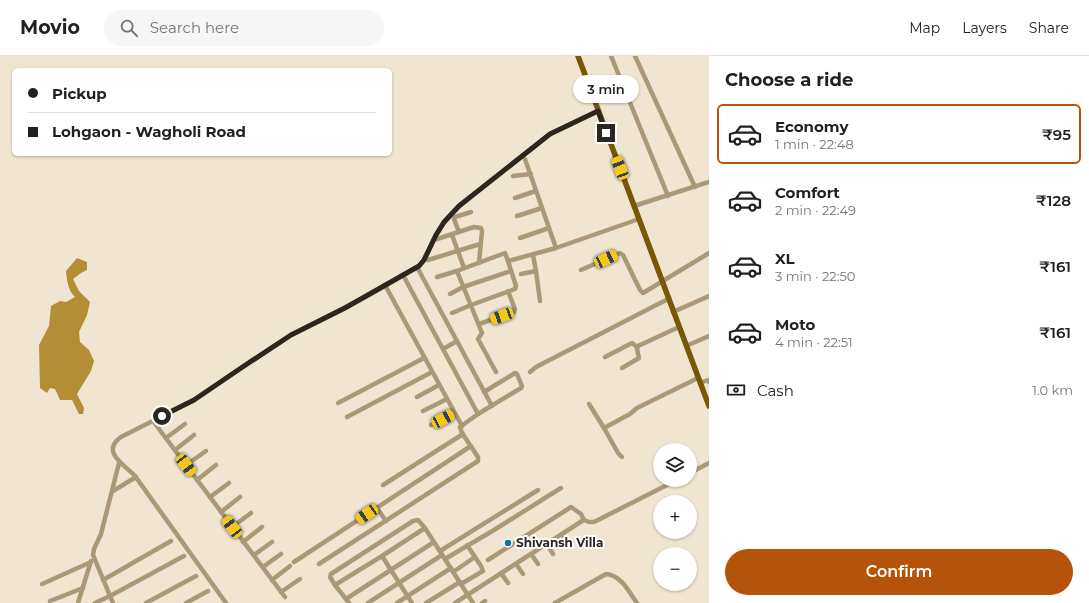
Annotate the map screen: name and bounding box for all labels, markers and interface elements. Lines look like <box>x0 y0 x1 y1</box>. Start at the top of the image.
search box <box>104 10 384 46</box>
text: Movio <box>20 16 80 39</box>
icon: search <box>118 17 140 39</box>
text: Search here <box>150 18 239 37</box>
text: Map <box>909 19 940 37</box>
text: Layers <box>962 19 1007 37</box>
text: Share <box>1029 19 1069 37</box>
text: Choose a ride <box>725 69 853 91</box>
callout: 3 min <box>573 75 639 103</box>
text: 3 min <box>587 81 625 97</box>
text: Pickup <box>52 84 107 103</box>
icon: car <box>727 116 763 152</box>
text: Economy <box>775 117 848 136</box>
text: Lohgaon - Wagholi Road <box>52 122 246 141</box>
route end <box>597 124 615 142</box>
text: ₹95 <box>1042 125 1071 144</box>
text: 1 min · 22:48 <box>775 136 854 152</box>
car <box>610 155 630 181</box>
icon: car <box>727 182 763 218</box>
text: Comfort <box>775 183 840 202</box>
text: ₹128 <box>1036 191 1071 210</box>
text: 2 min · 22:49 <box>775 202 856 218</box>
car <box>593 248 619 270</box>
icon: car <box>727 248 763 284</box>
text: XL <box>775 249 794 268</box>
text: ₹161 <box>1039 257 1071 276</box>
text: 3 min · 22:50 <box>775 268 855 284</box>
car <box>489 306 515 326</box>
icon: car <box>727 314 763 350</box>
text: Moto <box>775 315 815 334</box>
text: ₹161 <box>1039 323 1071 342</box>
text: 4 min · 22:51 <box>775 334 853 350</box>
icon: cash <box>725 379 747 401</box>
text: Cash <box>757 381 794 400</box>
text: 1.0 km <box>1032 382 1073 398</box>
route start <box>153 407 171 425</box>
car <box>430 408 456 430</box>
map controls <box>653 443 697 591</box>
button: layers <box>653 443 697 487</box>
car <box>174 452 198 478</box>
button: + <box>653 495 697 539</box>
car <box>354 502 380 526</box>
car <box>220 514 244 540</box>
place label: Shivansh Villa <box>516 535 603 550</box>
marker: Shivansh Villa <box>503 538 513 548</box>
button: − <box>653 547 697 591</box>
button: Confirm <box>725 549 1073 595</box>

